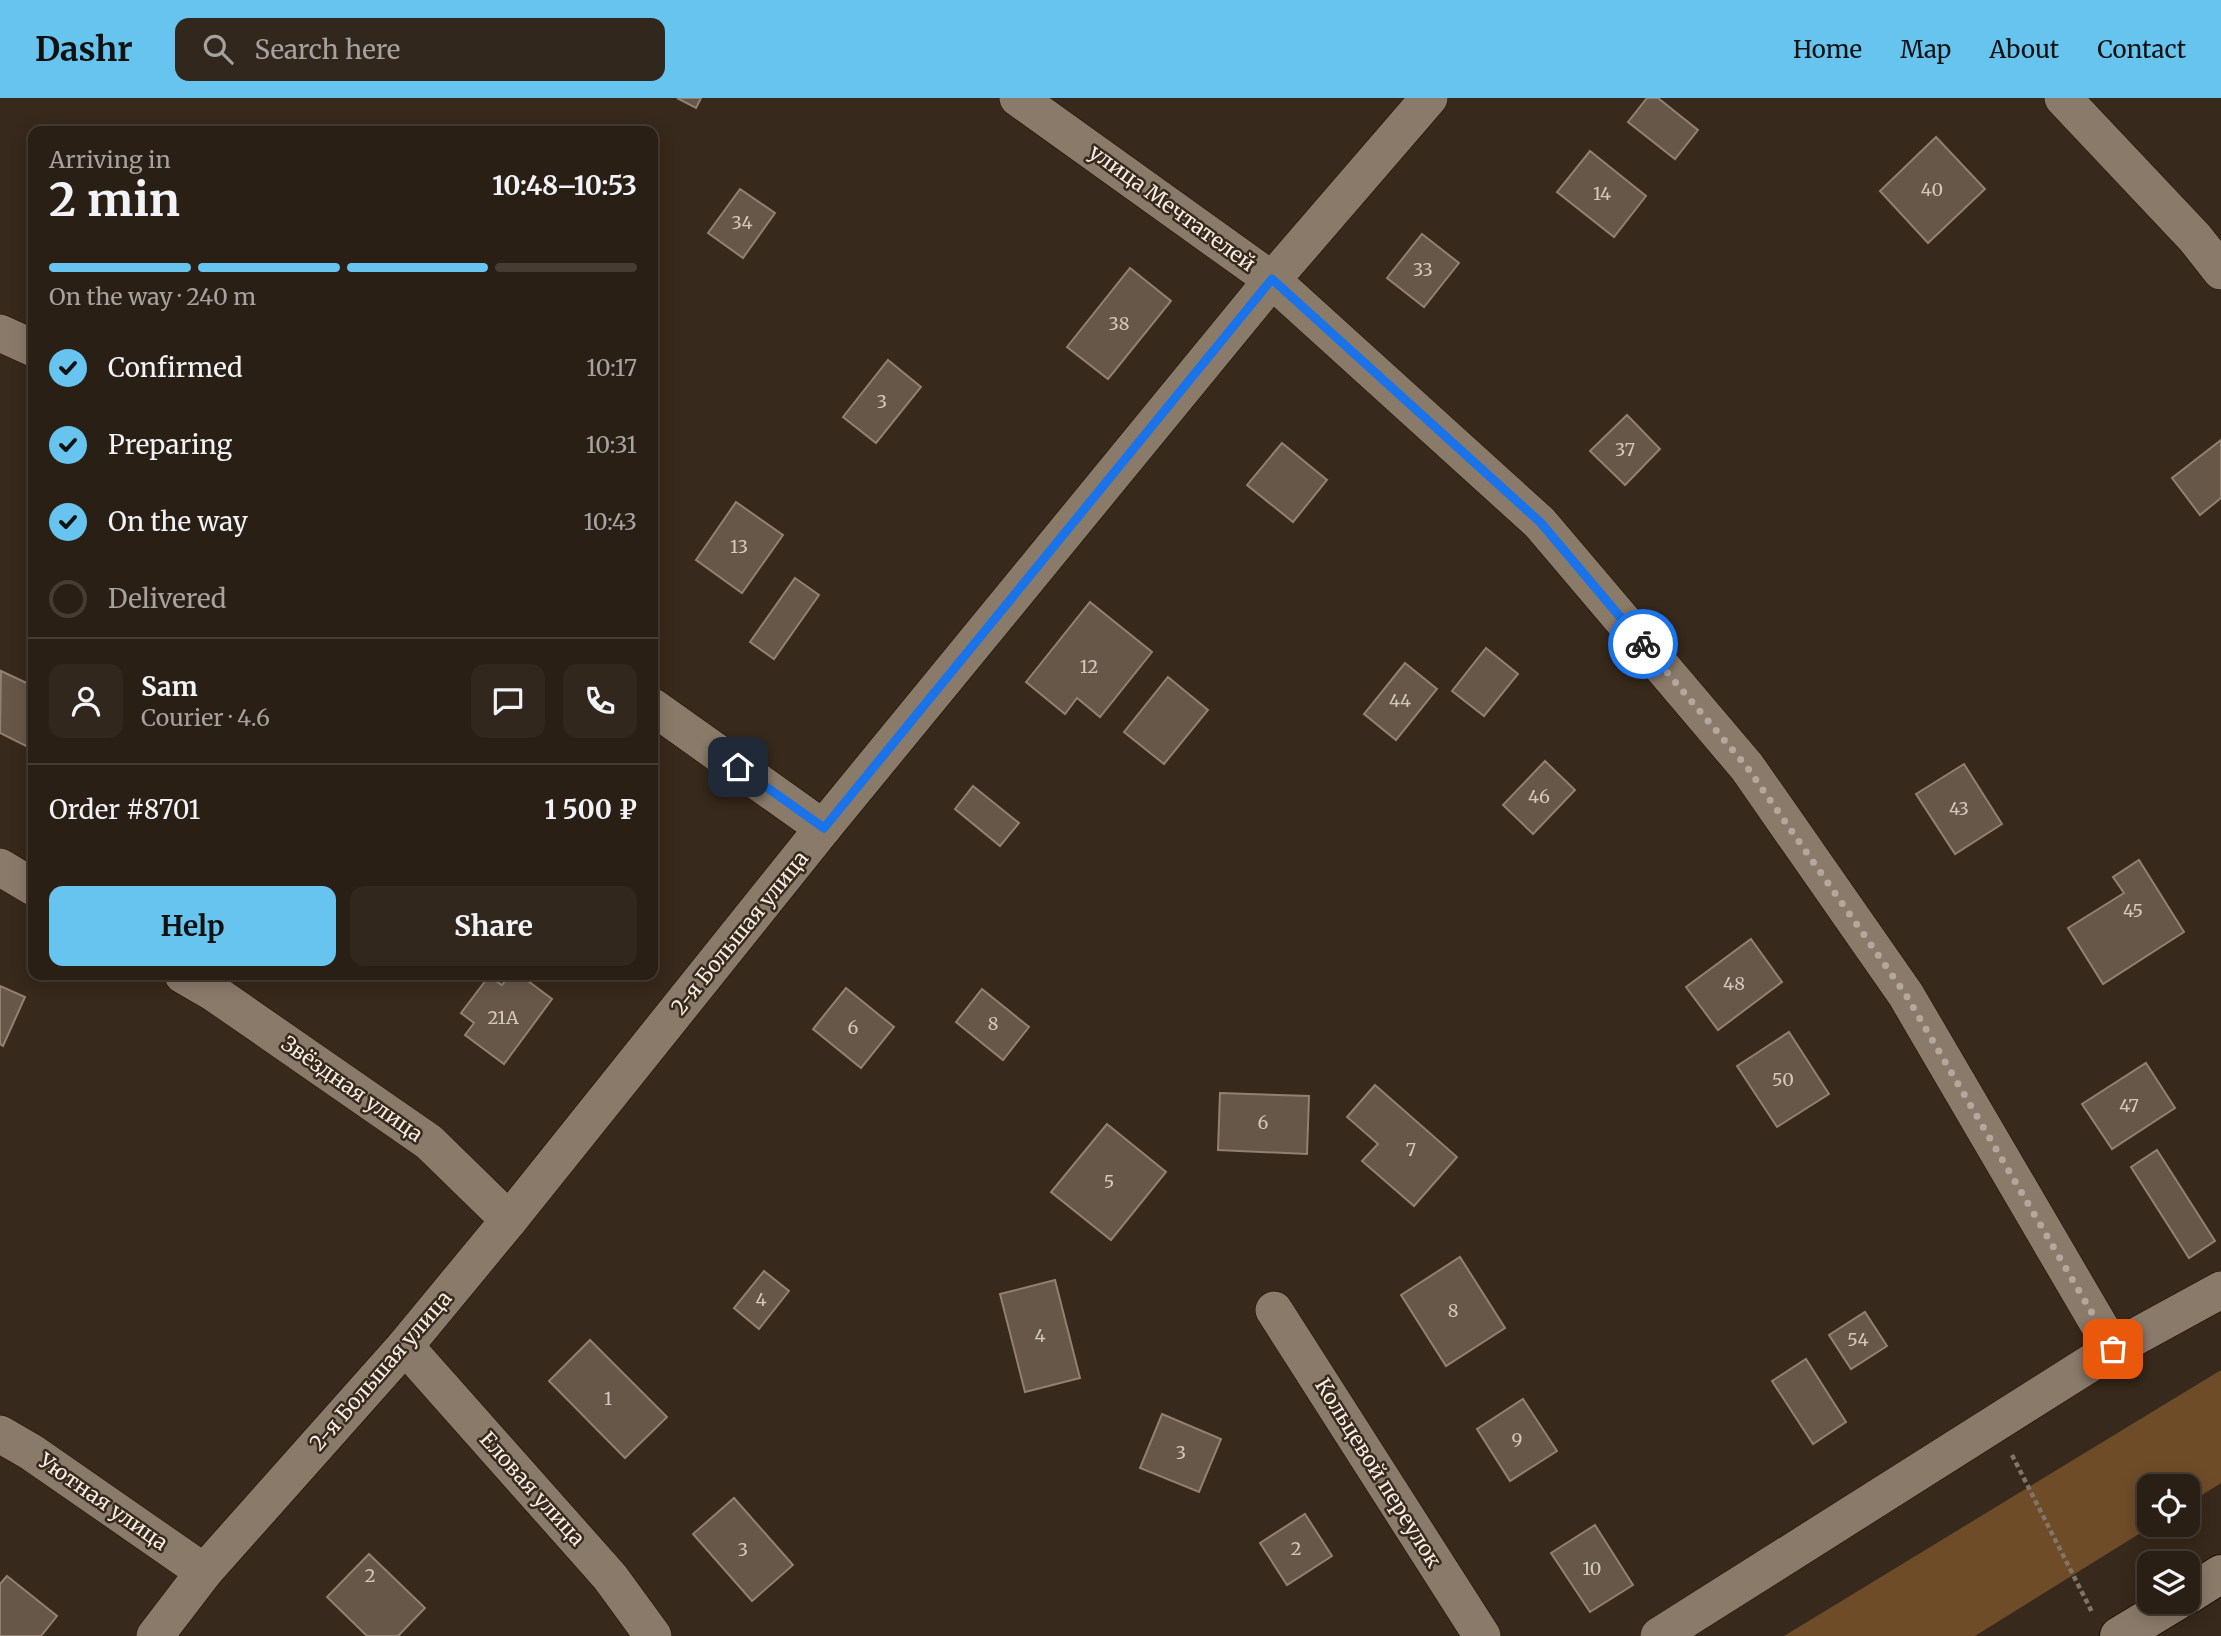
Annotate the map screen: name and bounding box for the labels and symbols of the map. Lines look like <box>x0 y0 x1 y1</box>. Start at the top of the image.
street label: улица Мечтателей <box>1084 138 1261 277</box>
house number: 40 <box>1921 178 1943 201</box>
house number: 14 <box>1593 182 1611 205</box>
house number: 34 <box>731 211 753 234</box>
house number: 33 <box>1413 258 1433 281</box>
house number: 38 <box>1109 312 1129 335</box>
house number: 3 <box>877 390 887 413</box>
house number: 37 <box>1615 438 1635 461</box>
house number: 13 <box>730 535 748 558</box>
courier <box>1608 609 1678 679</box>
house number: 12 <box>1080 655 1098 678</box>
house number: 44 <box>1389 689 1411 712</box>
pin <box>708 737 768 797</box>
house number: 46 <box>1528 785 1550 808</box>
house number: 43 <box>1949 797 1969 820</box>
street label: 2-я Большая улица <box>665 845 814 1020</box>
house number: 45 <box>2123 899 2143 922</box>
house number: 48 <box>1723 972 1745 995</box>
house number: 21А <box>487 1006 519 1029</box>
house number: 8 <box>988 1012 998 1035</box>
house number: 6 <box>848 1016 859 1039</box>
street label: Звёздная улица <box>276 1030 428 1147</box>
house number: 50 <box>1772 1068 1794 1091</box>
house number: 47 <box>2119 1094 2139 1117</box>
house number: 6 <box>1258 1111 1269 1134</box>
house number: 7 <box>1406 1138 1416 1161</box>
house number: 5 <box>1104 1170 1114 1193</box>
street label: 2-я Большая улица <box>304 1285 458 1456</box>
house number: 4 <box>755 1288 767 1311</box>
house number: 8 <box>1448 1299 1458 1322</box>
pin <box>2083 1319 2143 1379</box>
house number: 4 <box>1034 1324 1046 1347</box>
house number: 54 <box>1847 1328 1869 1351</box>
street label: Кольцевой переулок <box>1309 1373 1448 1572</box>
house number: 1 <box>604 1387 612 1410</box>
street label: Еловая улица <box>474 1426 591 1551</box>
house number: 9 <box>1512 1428 1522 1451</box>
house number: 3 <box>1176 1441 1186 1464</box>
street label: Уютная улица <box>33 1446 173 1556</box>
house number: 2 <box>1291 1537 1301 1560</box>
house number: 3 <box>738 1538 748 1561</box>
house number: 10 <box>1583 1557 1601 1580</box>
house number: 2 <box>365 1564 375 1587</box>

